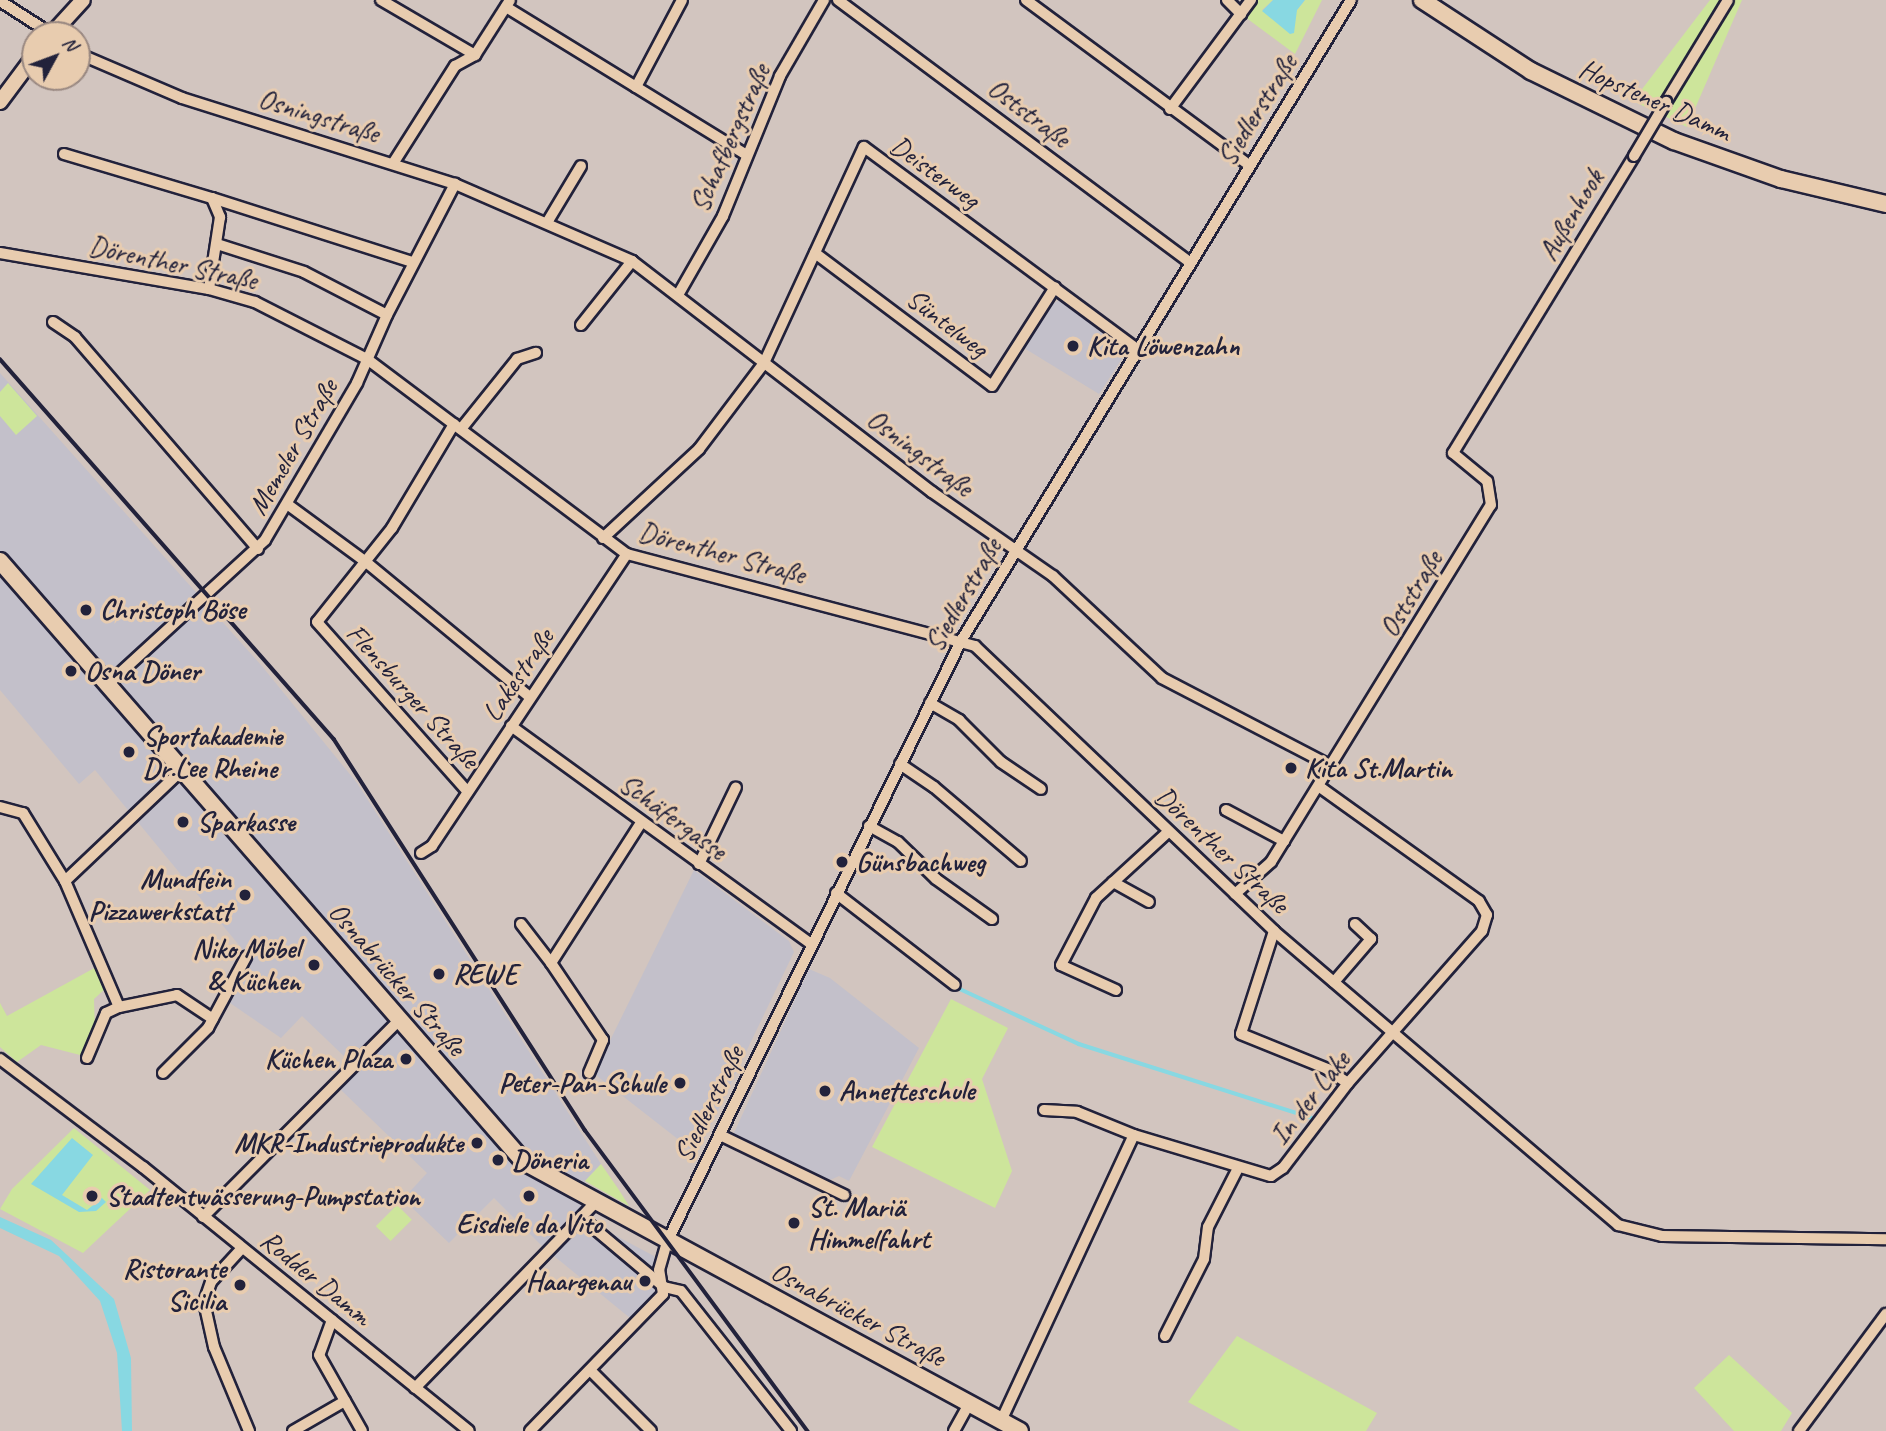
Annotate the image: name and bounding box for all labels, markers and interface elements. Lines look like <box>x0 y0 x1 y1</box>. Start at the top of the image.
north arrow <box>21 21 91 91</box>
text: N <box>57 31 83 56</box>
street label: Siedlerstraße <box>1210 48 1304 172</box>
street label: Hopstener Damm <box>1573 51 1737 149</box>
street label: Schafbergstraße <box>683 59 777 217</box>
street label: Oststraße <box>981 71 1077 155</box>
street label: Osningstraße <box>255 82 383 150</box>
street label: Deisterweg <box>884 128 986 216</box>
street label: Außenhook <box>1531 164 1611 266</box>
street label: Dörenther Straße <box>85 229 261 297</box>
street label: Süntelweg <box>900 282 994 364</box>
place label: Kita Löwenzahn <box>1087 329 1239 363</box>
marker: Kita Löwenzahn <box>1065 338 1081 354</box>
street label: Memeler Straße <box>241 373 345 521</box>
street label: Osningstraße <box>860 402 980 504</box>
street label: Dörenther Straße <box>635 515 809 591</box>
street label: Siedlerstraße <box>917 533 1009 657</box>
street label: Oststraße <box>1372 545 1450 643</box>
place label: Christoph Böse <box>100 593 245 627</box>
marker: Christoph Böse <box>78 602 94 618</box>
street label: Flensburger Straße <box>339 616 487 776</box>
street label: Lakestraße <box>475 622 561 728</box>
place label: Osna Döner <box>85 654 200 688</box>
marker: Osna Döner <box>63 663 79 679</box>
place label: Sportakademie Dr.Lee Rheine <box>143 719 282 785</box>
marker: Sportakademie Dr.Lee Rheine <box>121 744 137 760</box>
place label: Kita St.Martin <box>1305 751 1452 785</box>
marker: Kita St.Martin <box>1283 760 1299 776</box>
street label: Schäfergasse <box>613 767 733 867</box>
street label: Dörenther Straße <box>1148 779 1296 921</box>
place label: Sparkasse <box>197 805 295 839</box>
marker: Sparkasse <box>175 814 191 830</box>
place label: Günsbachweg <box>856 845 985 879</box>
marker: Günsbachweg <box>834 854 850 870</box>
place label: Mundfein Pizzawerkstatt <box>89 862 231 928</box>
marker: Mundfein Pizzawerkstatt <box>237 887 253 903</box>
street label: Osnabrücker Straße <box>321 895 473 1063</box>
place label: Niko Möbel & Küchen <box>192 932 300 998</box>
marker: Niko Möbel & Küchen <box>306 957 322 973</box>
place label: REWE <box>453 957 517 991</box>
marker: REWE <box>431 966 447 982</box>
street label: Siedlerstraße <box>667 1041 751 1167</box>
place label: Küchen Plaza <box>264 1042 392 1076</box>
street label: In der Lake <box>1263 1044 1357 1152</box>
marker: Küchen Plaza <box>398 1051 414 1067</box>
place label: Peter-Pan-Schule <box>499 1066 666 1100</box>
place label: Annetteschule <box>839 1074 974 1108</box>
marker: Peter-Pan-Schule <box>672 1075 688 1091</box>
marker: Annetteschule <box>817 1083 833 1099</box>
place label: MKR-Industrieprodukte <box>234 1126 463 1160</box>
marker: MKR-Industrieprodukte <box>469 1135 485 1151</box>
place label: Döneria <box>512 1143 588 1177</box>
marker: Döneria <box>490 1152 506 1168</box>
place label: Stadtentwässerung-Pumpstation <box>106 1179 420 1213</box>
marker: Stadtentwässerung-Pumpstation <box>84 1188 100 1204</box>
marker: Eisdiele da Vito <box>521 1188 537 1204</box>
place label: St. Mariä Himmelfahrt <box>808 1190 930 1256</box>
place label: Eisdiele da Vito <box>456 1207 602 1241</box>
marker: St. Mariä Himmelfahrt <box>786 1215 802 1231</box>
street label: Rodder Damm <box>253 1223 379 1333</box>
place label: Ristorante Sicilia <box>123 1252 226 1318</box>
street label: Osnabrücker Straße <box>765 1254 951 1374</box>
place label: Haargenau <box>526 1264 631 1298</box>
marker: Haargenau <box>637 1273 653 1289</box>
marker: Ristorante Sicilia <box>232 1277 248 1293</box>

